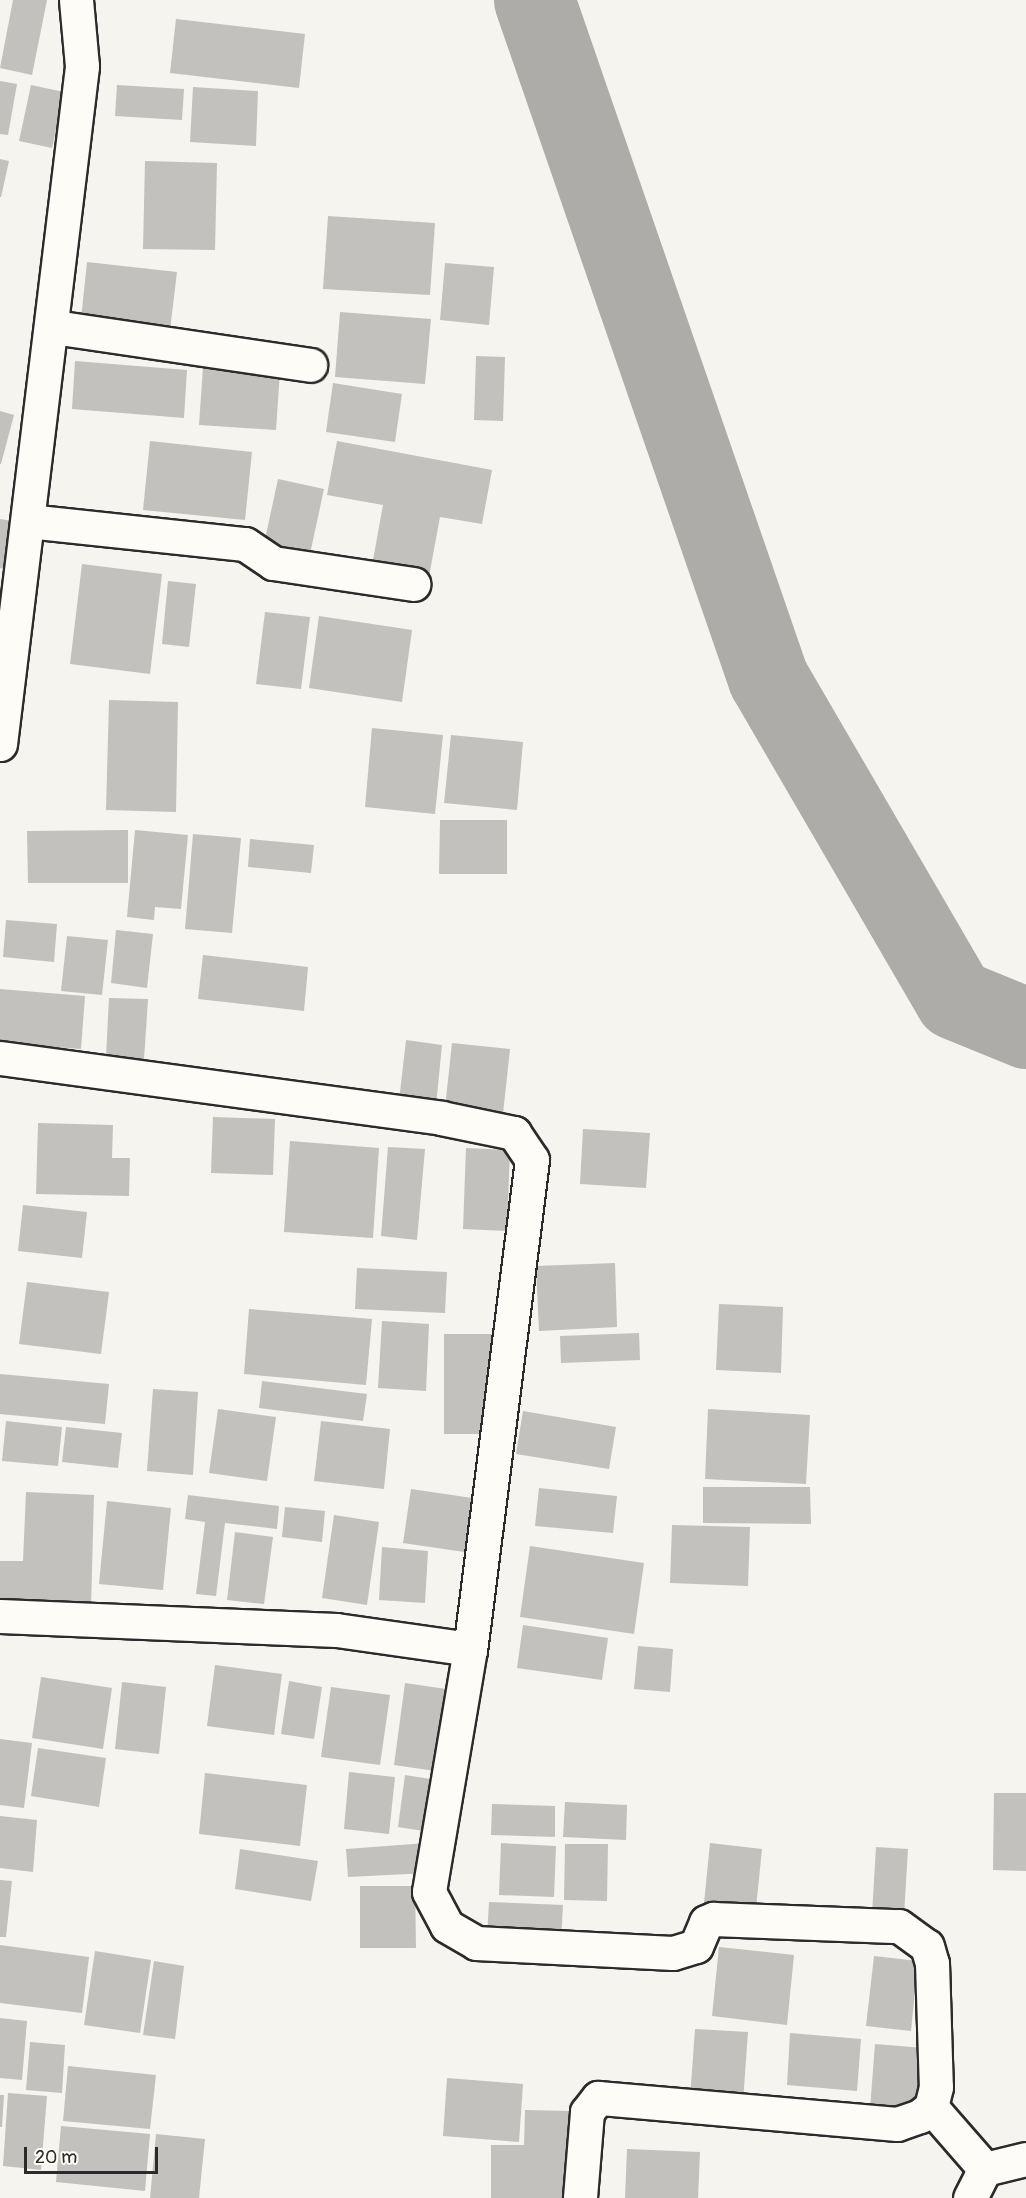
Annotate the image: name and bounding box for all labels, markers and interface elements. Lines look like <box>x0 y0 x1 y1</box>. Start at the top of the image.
scale bar <box>27 2135 160 2173</box>
text: 20 m <box>35 2146 77 2169</box>

